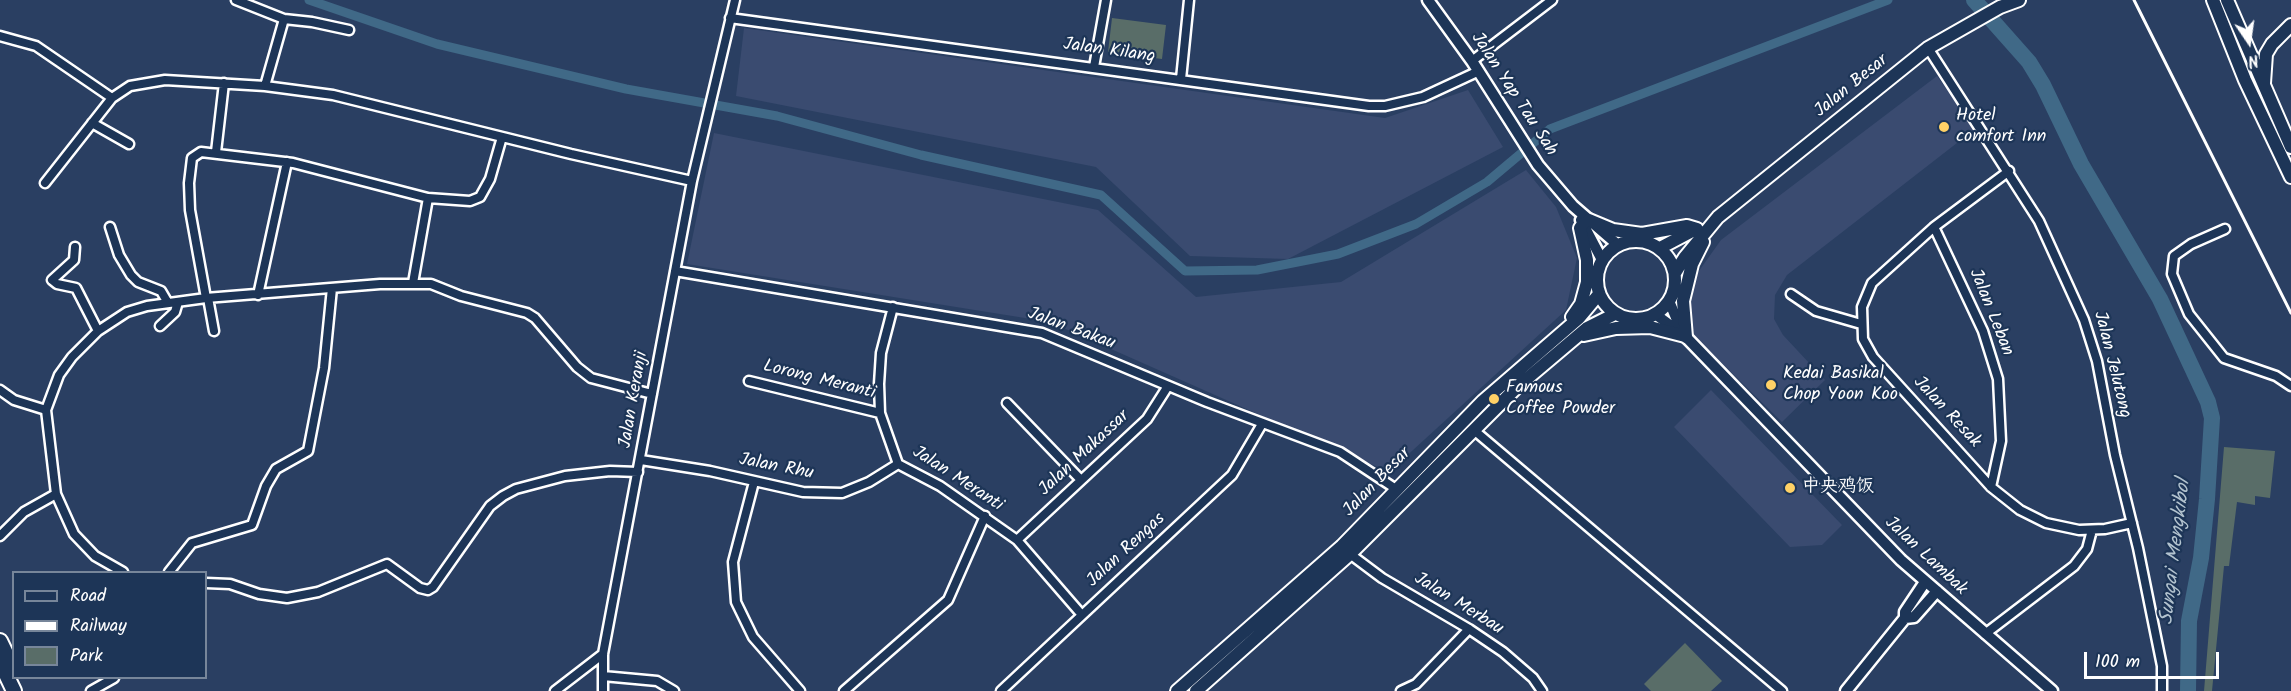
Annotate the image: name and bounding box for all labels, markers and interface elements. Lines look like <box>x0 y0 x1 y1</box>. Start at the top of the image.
north arrow <box>2219 12 2279 72</box>
street label: Jalan Yap Tau Sah <box>1465 29 1561 161</box>
street label: Jalan Kilang <box>1062 35 1156 69</box>
text: N <box>2245 47 2261 73</box>
street label: Jalan Besar <box>1811 51 1893 123</box>
place label: Hotel comfort Inn <box>1956 106 2046 148</box>
marker: Hotel comfort Inn <box>1937 120 1951 134</box>
street label: Jalan Leban <box>1963 266 2017 360</box>
street label: Jalan Bakau <box>1024 304 1118 356</box>
street label: Jalan Jelutong <box>2087 309 2135 421</box>
street label: Jalan Keranji <box>616 350 654 450</box>
street label: Lorong Meranti <box>761 357 877 405</box>
place label: Kedai Basikal Chop Yoon Koo <box>1783 364 1898 406</box>
street label: Jalan Resak <box>1908 373 1984 453</box>
place label: Famous Coffee Powder <box>1506 378 1615 420</box>
marker: Kedai Basikal Chop Yoon Koo <box>1764 378 1778 392</box>
marker: Famous Coffee Powder <box>1487 392 1501 406</box>
street label: Jalan Makassar <box>1035 407 1135 501</box>
street label: Jalan Meranti <box>907 443 1007 517</box>
street label: Jalan Besar <box>1340 444 1416 522</box>
street label: Jalan Rhu <box>737 450 815 486</box>
place label: 中央鸡饭 <box>1802 477 1874 499</box>
water label: Sungai Mengkibol <box>2156 478 2198 626</box>
marker: 中央鸡饭 <box>1783 481 1797 495</box>
street label: Jalan Rengas <box>1083 509 1171 593</box>
street label: Jalan Lambak <box>1879 513 1971 601</box>
street label: Jalan Merbau <box>1409 569 1507 641</box>
legend <box>12 571 207 679</box>
text: Road <box>70 582 106 611</box>
text: Railway <box>70 612 127 641</box>
scale bar <box>2087 640 2222 678</box>
text: Park <box>70 642 103 671</box>
text: 100 m <box>2095 648 2140 677</box>

